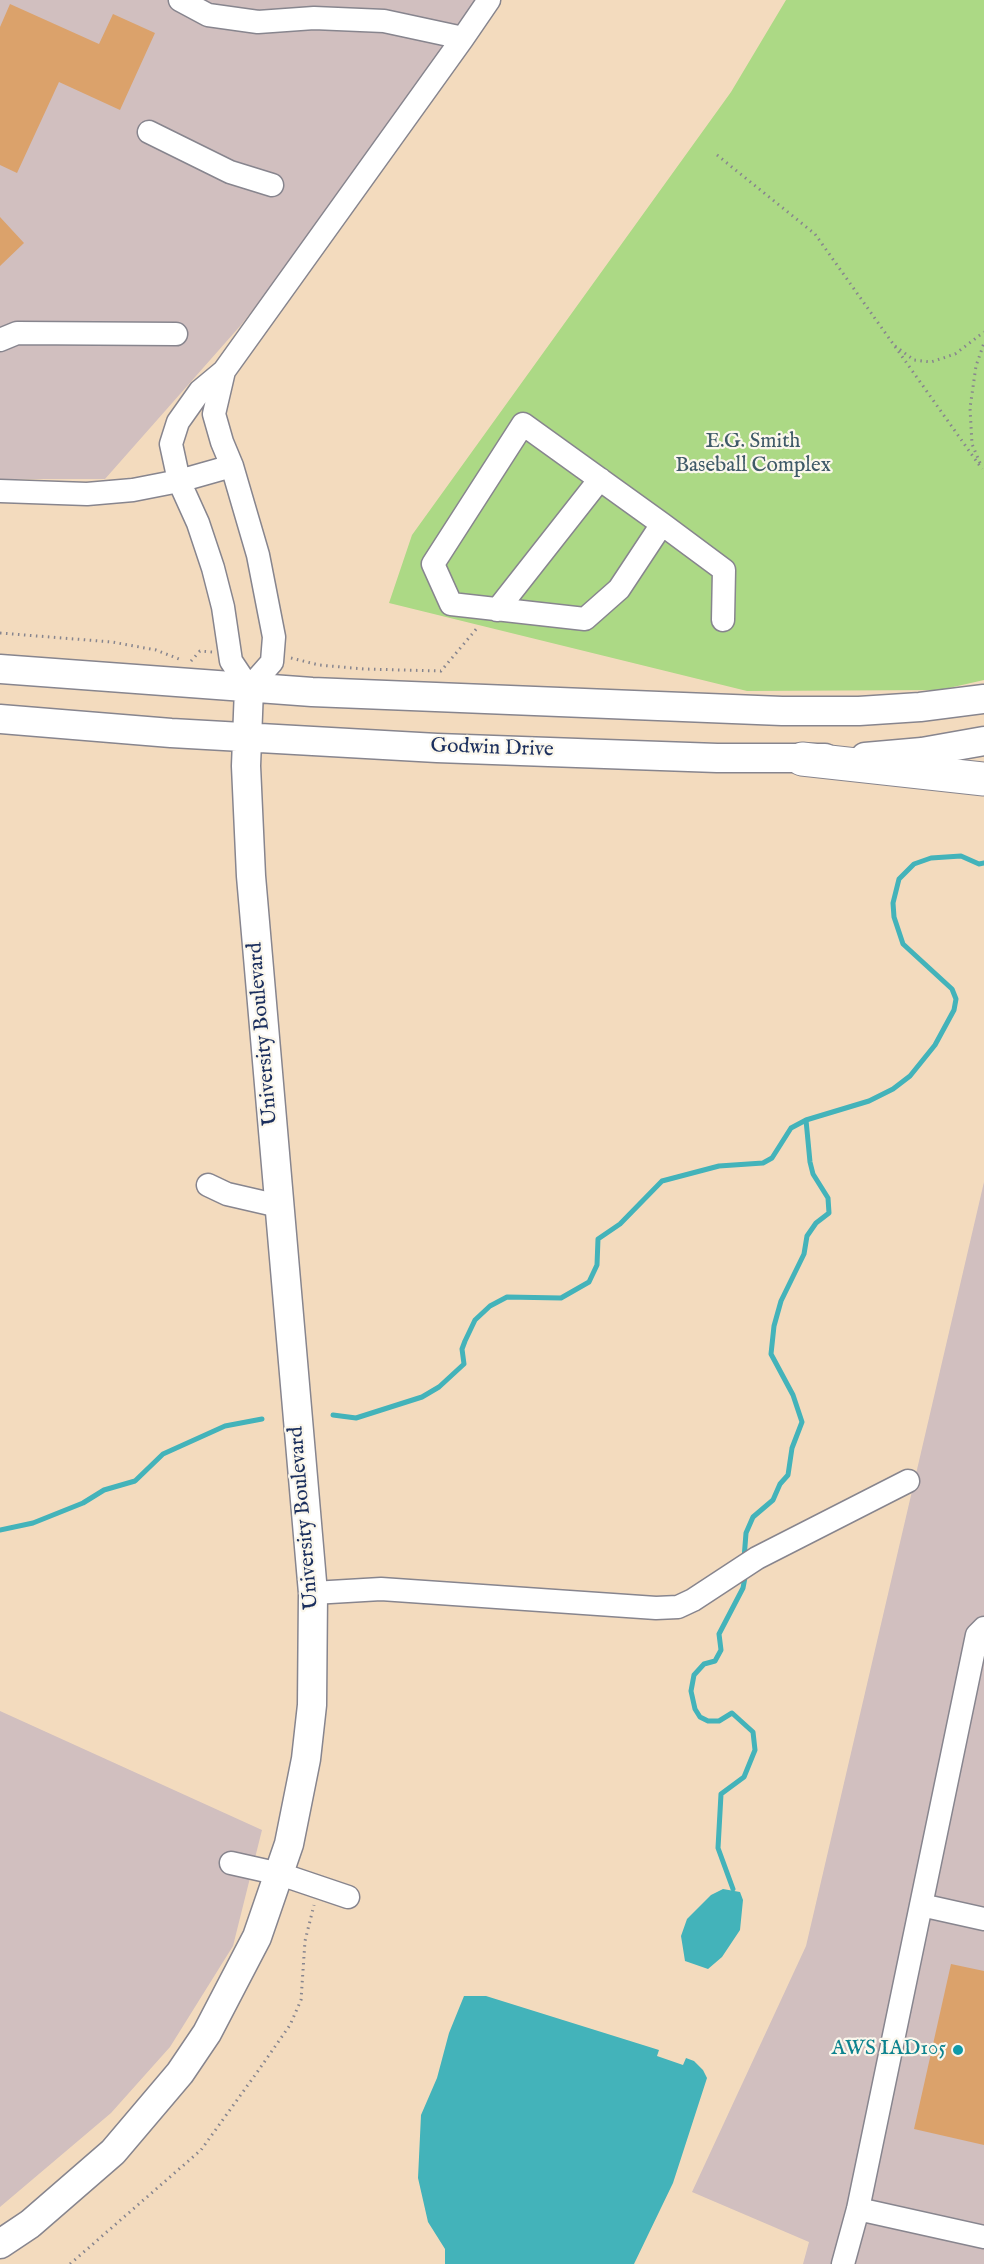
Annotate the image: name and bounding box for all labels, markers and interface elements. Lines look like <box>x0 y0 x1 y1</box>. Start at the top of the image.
park label: E.G. Smith Baseball Complex <box>675 430 831 480</box>
street label: Godwin Drive <box>430 734 554 764</box>
street label: University Boulevard <box>243 941 285 1127</box>
street label: University Boulevard <box>284 1425 326 1611</box>
place label: AWS IAD105 <box>832 2037 946 2063</box>
marker: AWS IAD105 <box>951 2043 965 2057</box>

